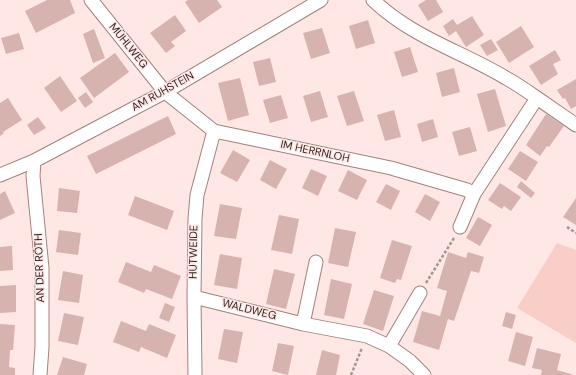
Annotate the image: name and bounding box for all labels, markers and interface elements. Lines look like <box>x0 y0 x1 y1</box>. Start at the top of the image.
street label: MÜHLWEG <box>106 21 150 71</box>
street label: AM RUHSTEIN <box>129 69 197 115</box>
street label: IM HERRNLOH <box>279 138 351 166</box>
street label: HUTWEIDE <box>187 225 201 279</box>
street label: AN DER RÖTH <box>32 233 48 303</box>
street label: WALDWEG <box>220 297 278 323</box>

